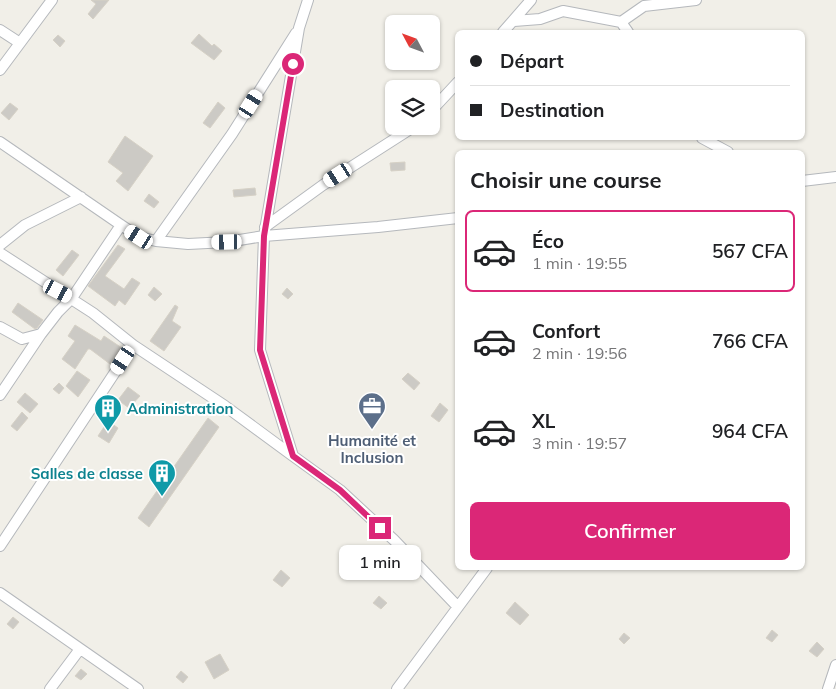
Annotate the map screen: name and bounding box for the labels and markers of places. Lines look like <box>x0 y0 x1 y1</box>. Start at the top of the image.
office icon: Humanité et Inclusion <box>357 391 387 430</box>
building icon: Administration <box>93 393 123 432</box>
place label: Administration <box>127 399 234 418</box>
place label: Humanité et Inclusion <box>328 431 416 467</box>
building icon: Salles de classe <box>147 458 177 497</box>
place label: Salles de classe <box>31 464 143 483</box>

